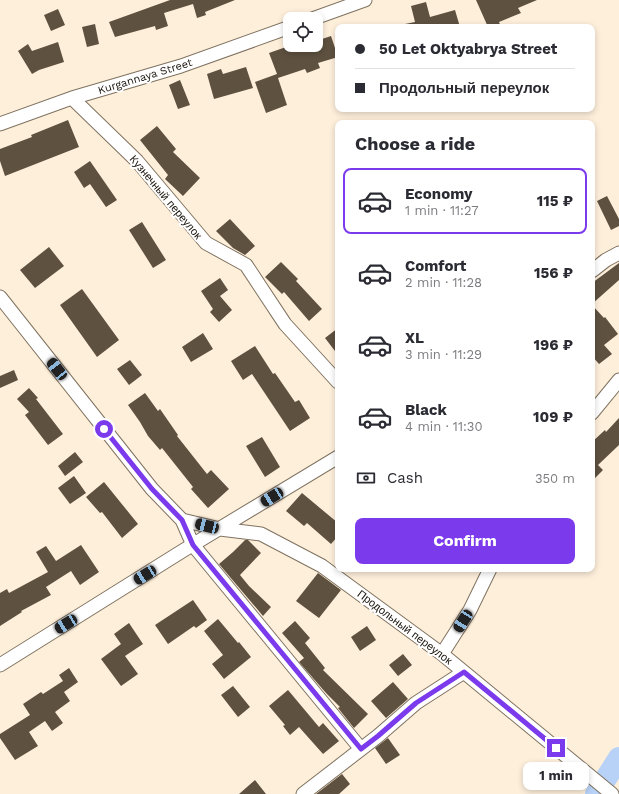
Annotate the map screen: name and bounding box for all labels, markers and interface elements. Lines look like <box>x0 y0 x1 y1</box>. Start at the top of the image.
map controls <box>283 12 323 52</box>
button: locate <box>283 12 323 52</box>
text: 50 Let Oktyabrya Street <box>379 40 557 58</box>
street label: Kurgannaya Street <box>96 56 194 97</box>
text: Продольный переулок <box>379 79 549 97</box>
text: Choose a ride <box>355 133 475 154</box>
street label: Кузнечный переулок <box>127 153 205 242</box>
icon: car <box>357 183 393 219</box>
text: Economy <box>405 185 472 203</box>
text: 115 ₽ <box>537 192 573 210</box>
text: 1 min · 11:27 <box>405 203 479 218</box>
icon: car <box>357 255 393 291</box>
text: Comfort <box>405 257 466 275</box>
text: 156 ₽ <box>534 264 573 282</box>
text: 2 min · 11:28 <box>405 275 482 290</box>
icon: car <box>357 327 393 363</box>
text: XL <box>405 329 424 347</box>
text: 196 ₽ <box>533 336 573 354</box>
text: 3 min · 11:29 <box>405 347 482 362</box>
car <box>45 356 69 382</box>
icon: car <box>357 399 393 435</box>
text: Black <box>405 401 447 419</box>
text: 109 ₽ <box>533 408 573 426</box>
text: 4 min · 11:30 <box>405 419 482 434</box>
route start <box>95 420 113 438</box>
icon: cash <box>355 467 377 489</box>
text: Cash <box>387 469 423 487</box>
text: 350 m <box>535 471 575 486</box>
car <box>259 486 285 508</box>
car <box>194 517 220 535</box>
button: Confirm <box>355 518 575 564</box>
car <box>132 564 158 586</box>
street label: Продольный переулок <box>355 588 455 667</box>
car <box>451 608 475 634</box>
car <box>53 613 79 635</box>
route end <box>547 739 565 757</box>
callout: 1 min <box>523 762 589 790</box>
text: 1 min <box>539 768 573 783</box>

